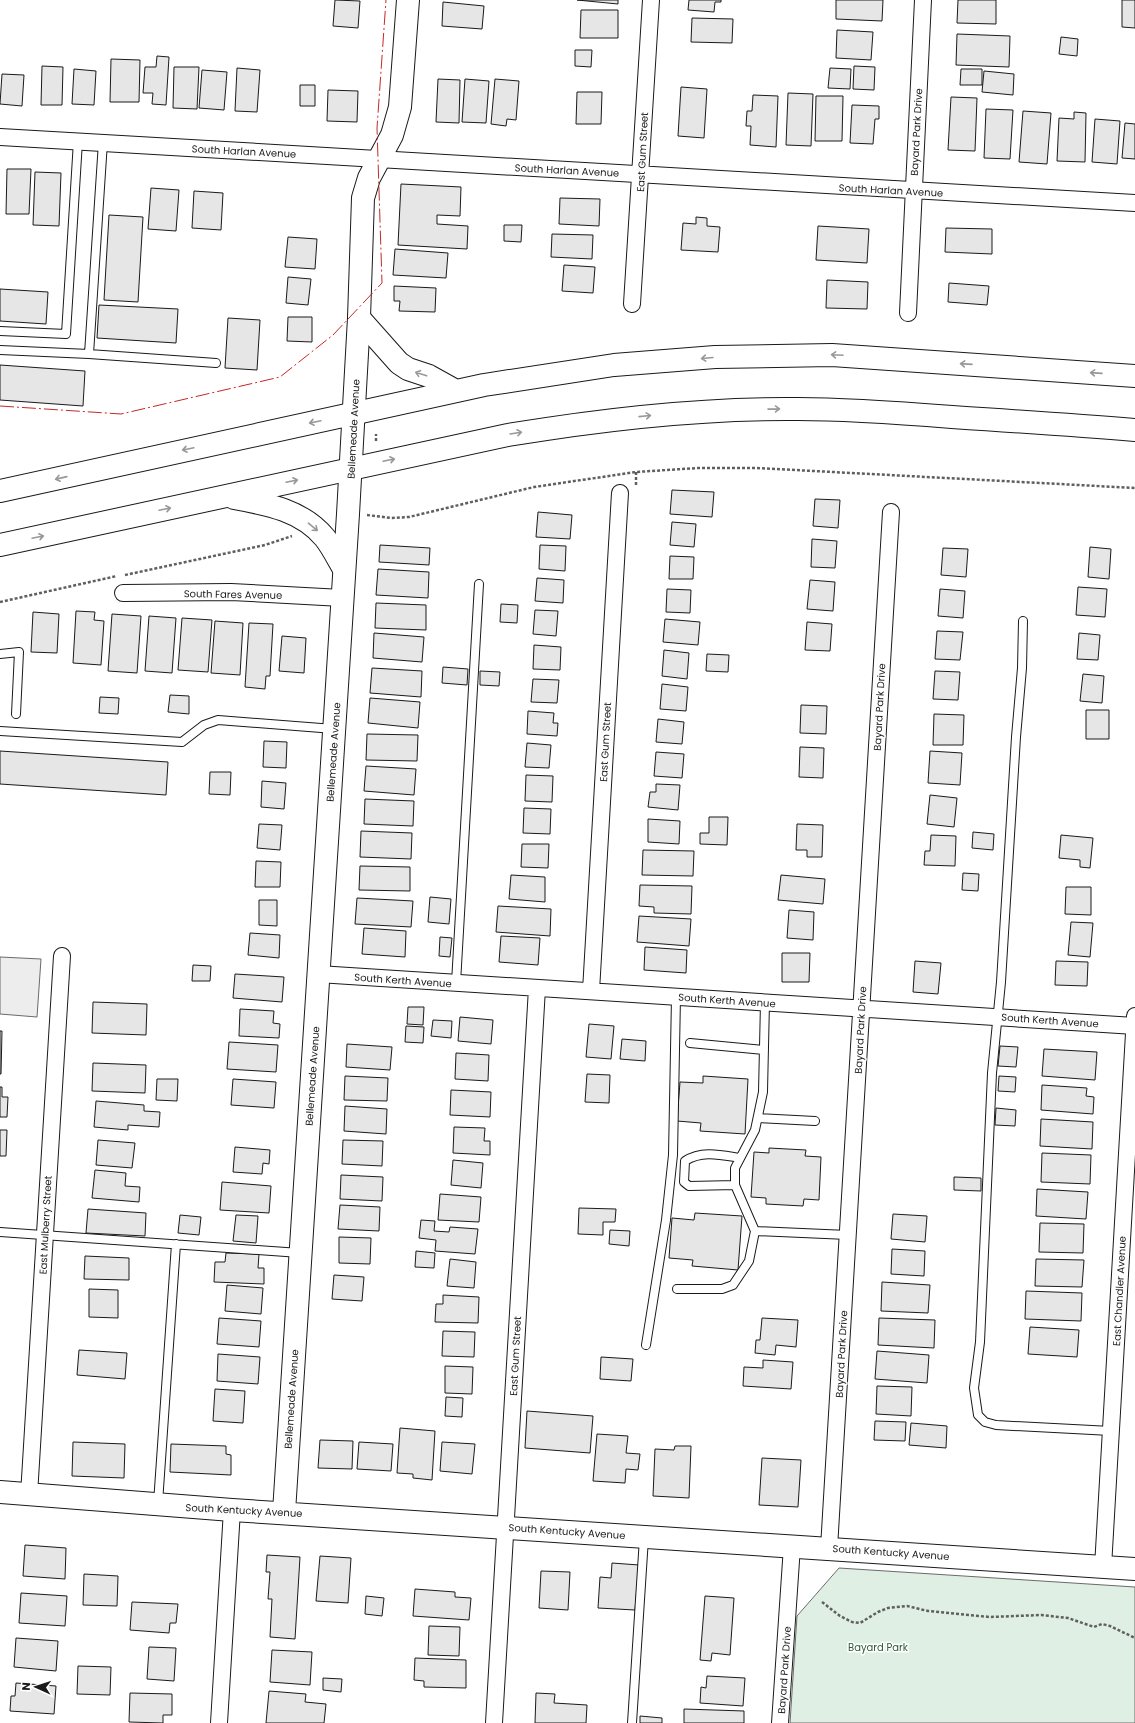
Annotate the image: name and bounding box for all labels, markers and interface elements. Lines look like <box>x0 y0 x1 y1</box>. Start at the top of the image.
street label: Bayard Park Drive <box>907 88 926 176</box>
street label: East Gum Street <box>633 111 652 192</box>
street label: South Harlan Avenue <box>191 141 297 162</box>
street label: South Harlan Avenue <box>514 160 620 181</box>
street label: South Harlan Avenue <box>838 180 944 201</box>
one-way arrow <box>831 352 844 359</box>
one-way arrow <box>701 354 714 361</box>
one-way arrow <box>960 361 973 368</box>
one-way arrow <box>415 370 428 377</box>
one-way arrow <box>1090 370 1103 377</box>
street label: Bellemeade Avenue <box>343 379 364 479</box>
one-way arrow <box>767 405 780 413</box>
one-way arrow <box>638 413 651 420</box>
one-way arrow <box>309 419 322 427</box>
one-way arrow <box>509 429 522 437</box>
one-way arrow <box>182 446 195 454</box>
one-way arrow <box>382 456 395 464</box>
one-way arrow <box>55 474 68 482</box>
one-way arrow <box>285 477 298 485</box>
one-way arrow <box>158 505 171 513</box>
one-way arrow <box>308 522 319 531</box>
one-way arrow <box>31 533 44 540</box>
street label: South Fares Avenue <box>184 586 282 603</box>
street label: Bayard Park Drive <box>870 663 889 751</box>
street label: East Gum Street <box>596 701 615 782</box>
street label: Bellemeade Avenue <box>323 702 344 802</box>
street label: South Kerth Avenue <box>354 970 452 991</box>
street label: Bayard Park Drive <box>851 986 870 1074</box>
street label: South Kerth Avenue <box>678 990 776 1011</box>
street label: South Kerth Avenue <box>1001 1010 1099 1031</box>
street label: Bellemeade Avenue <box>302 1026 323 1126</box>
street label: East Mulberry Street <box>35 1175 56 1275</box>
street label: East Chandler Avenue <box>1109 1236 1130 1346</box>
street label: Bayard Park Drive <box>832 1310 851 1398</box>
street label: East Gum Street <box>506 1315 525 1396</box>
street label: Bellemeade Avenue <box>281 1349 302 1449</box>
street label: South Kentucky Avenue <box>185 1500 303 1521</box>
street label: South Kentucky Avenue <box>508 1520 626 1543</box>
street label: South Kentucky Avenue <box>832 1541 950 1564</box>
street label: Bayard Park Drive <box>774 1626 795 1714</box>
park label: Bayard Park <box>848 1640 909 1655</box>
north arrow <box>16 1667 56 1707</box>
text: N <box>18 1682 34 1691</box>

